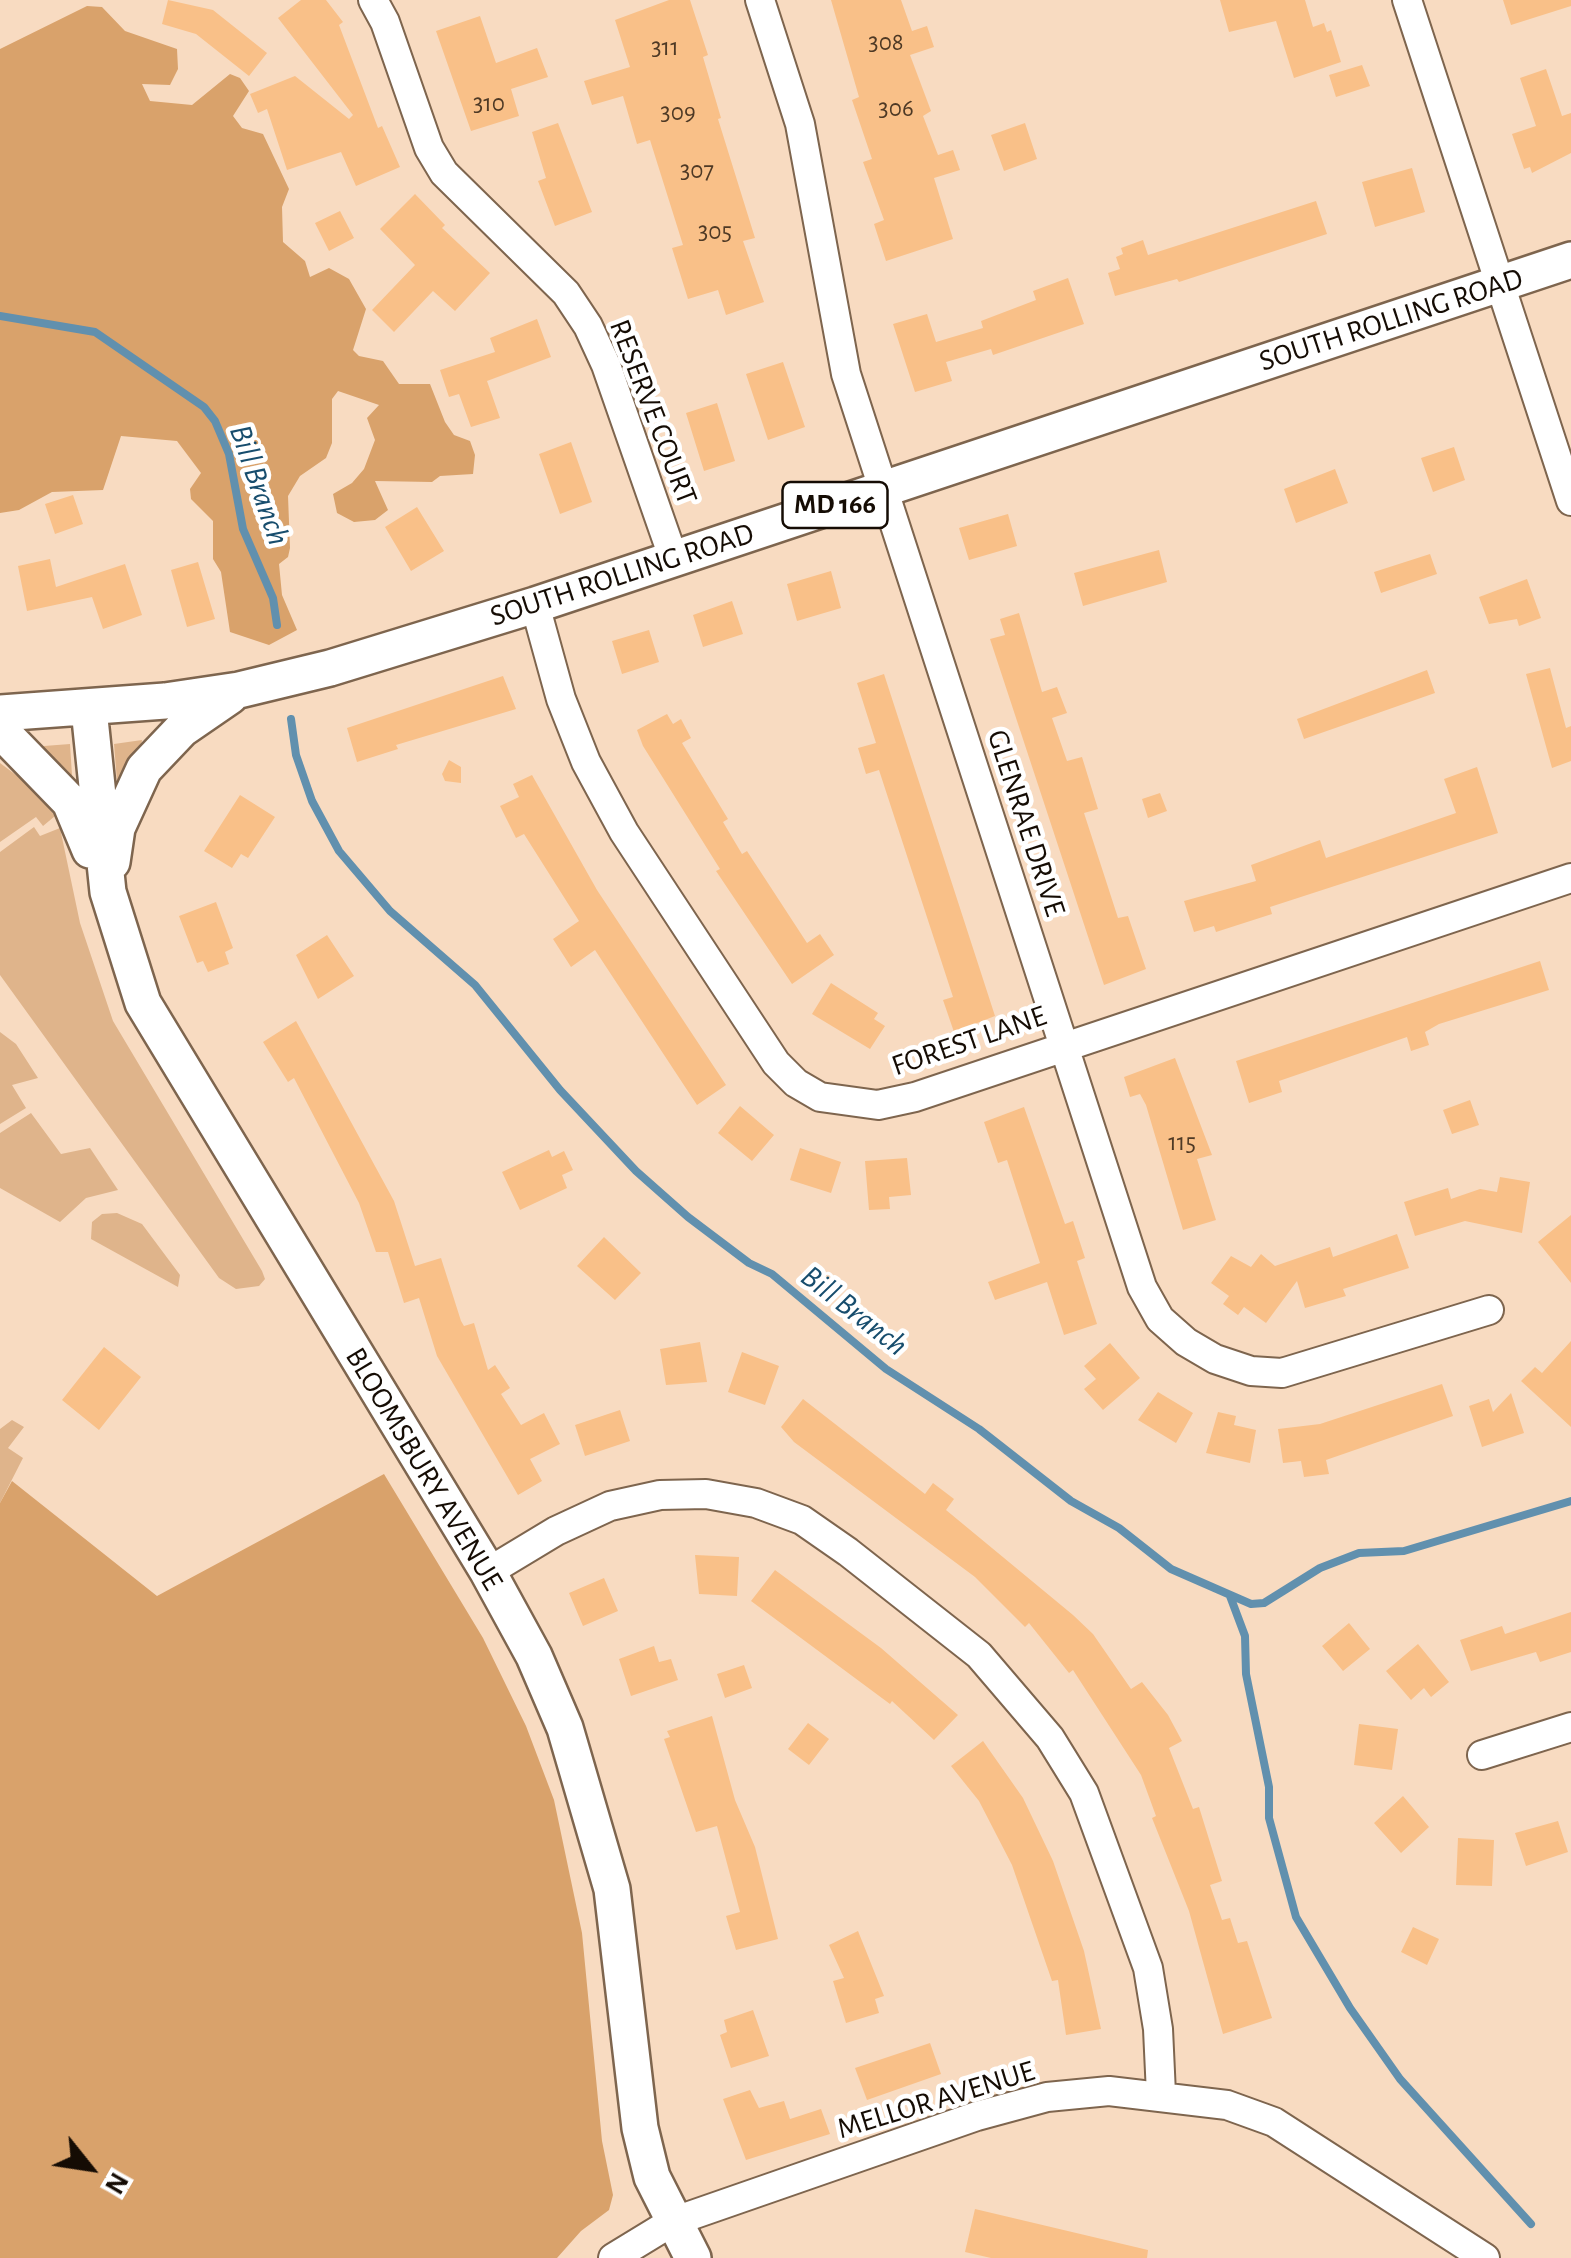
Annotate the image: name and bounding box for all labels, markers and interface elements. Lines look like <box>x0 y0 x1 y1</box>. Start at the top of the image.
house number: 308 <box>868 27 904 57</box>
house number: 311 <box>651 32 679 62</box>
house number: 310 <box>473 88 505 118</box>
house number: 306 <box>878 93 914 123</box>
house number: 309 <box>660 97 696 127</box>
house number: 307 <box>680 155 714 185</box>
house number: 305 <box>698 216 732 246</box>
street label: SOUTH ROLLING ROAD <box>1255 260 1527 380</box>
street label: RESERVE COURT <box>601 314 705 510</box>
water label: Bill Branch <box>220 420 298 550</box>
road number: MD 166 <box>782 482 888 528</box>
street label: SOUTH ROLLING ROAD <box>486 515 758 635</box>
street label: GLENRAE DRIVE <box>979 725 1073 921</box>
street label: FOREST LANE <box>887 998 1051 1084</box>
house number: 115 <box>1168 1127 1196 1157</box>
water label: Bill Branch <box>793 1257 915 1365</box>
street label: BLOOMSBURY AVENUE <box>337 1341 511 1597</box>
street label: MELLOR AVENUE <box>833 2053 1039 2147</box>
north arrow <box>40 2118 140 2218</box>
text: N <box>99 2168 133 2198</box>

